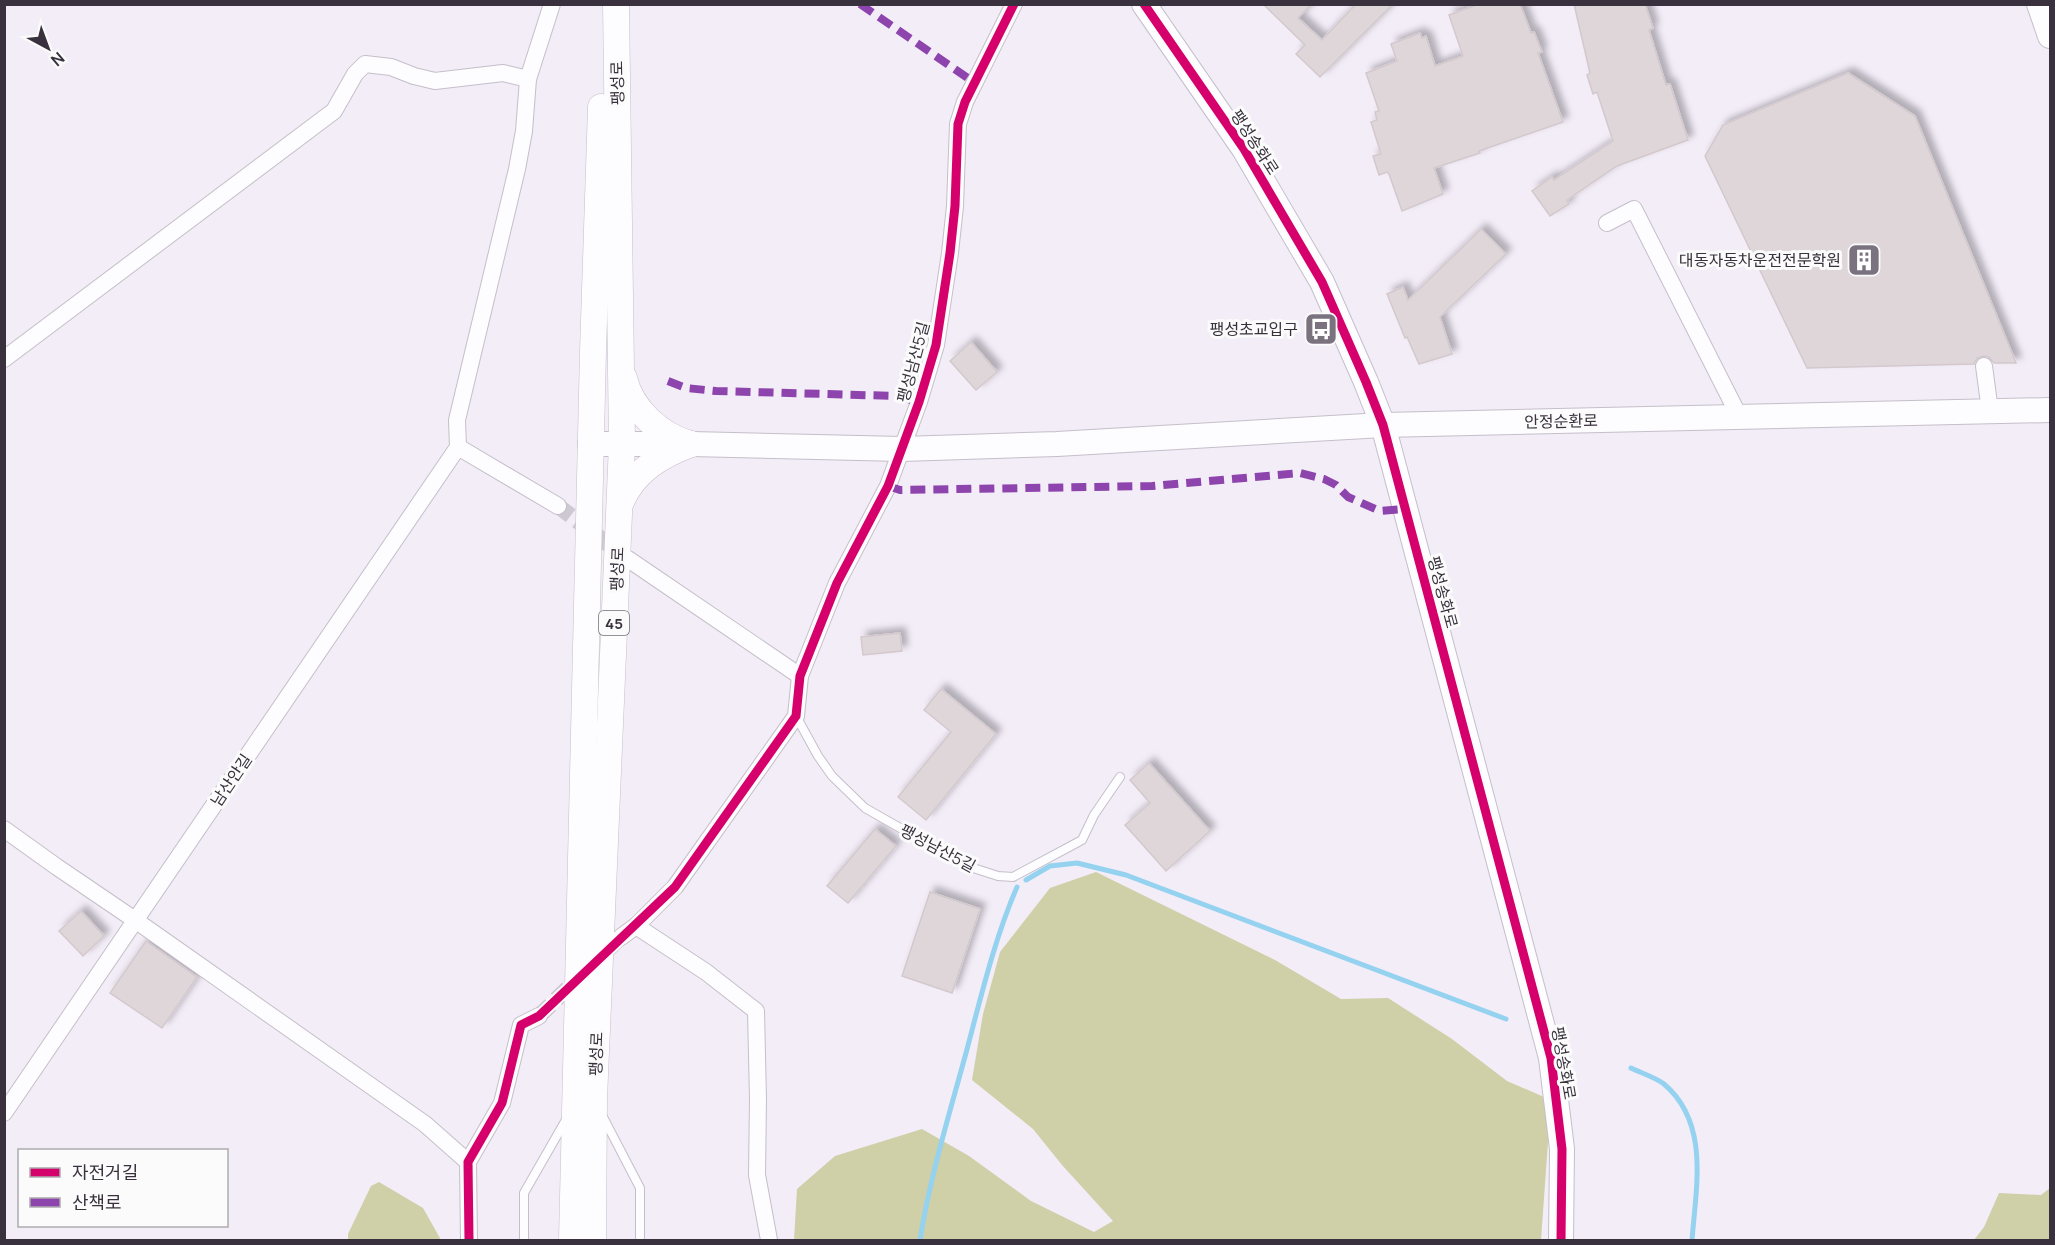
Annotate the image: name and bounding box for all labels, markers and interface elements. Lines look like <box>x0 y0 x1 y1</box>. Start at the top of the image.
north arrow <box>18 18 78 78</box>
text: N <box>46 47 69 71</box>
street label: 팽성로 <box>606 60 628 105</box>
street label: 팽성송화로 <box>1226 105 1284 179</box>
building icon: 대동자동차운전전문학원 <box>1846 242 1882 278</box>
place label: 대동자동차운전전문학원 <box>1679 249 1841 271</box>
bus stop icon: 팽성초교입구 <box>1303 311 1339 347</box>
place label: 팽성초교입구 <box>1210 318 1298 340</box>
street label: 팽성남산5길 <box>892 319 934 405</box>
street label: 안정순환로 <box>1524 409 1598 433</box>
street label: 팽성로 <box>605 546 629 591</box>
street label: 팽성송화로 <box>1423 554 1463 631</box>
road number: 45 <box>599 611 629 635</box>
street label: 남산안길 <box>205 749 257 811</box>
street label: 팽성남산5길 <box>896 819 980 877</box>
street label: 팽성송화로 <box>1547 1025 1581 1101</box>
street label: 팽성로 <box>584 1031 608 1076</box>
legend <box>18 1149 228 1227</box>
text: 자전거길 <box>72 1160 138 1184</box>
text: 산책로 <box>72 1190 122 1214</box>

